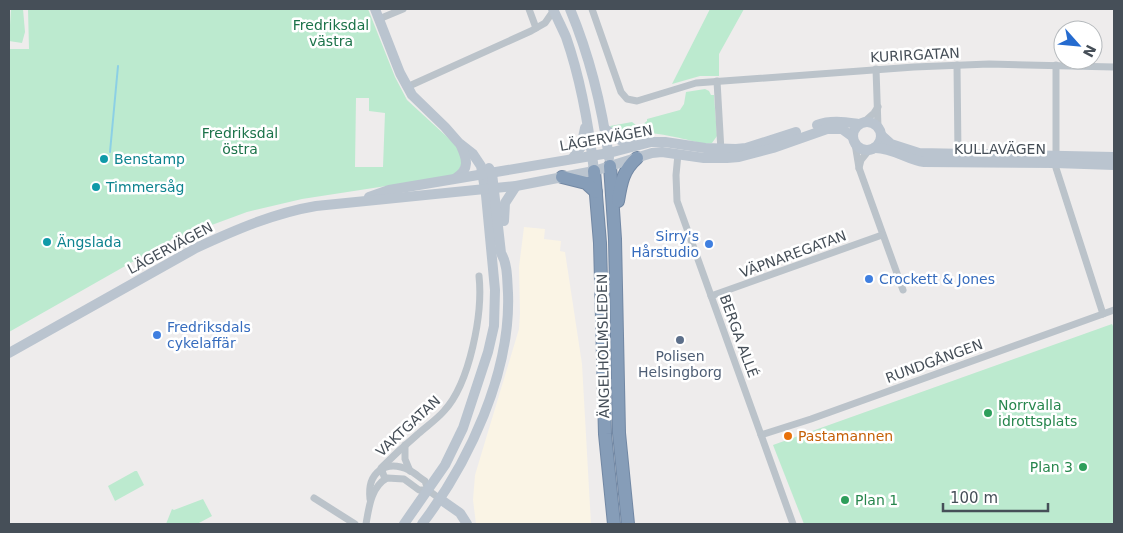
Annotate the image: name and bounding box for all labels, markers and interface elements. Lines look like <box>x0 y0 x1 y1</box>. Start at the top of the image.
park label: Fredriksdal västra <box>293 17 369 49</box>
north arrow <box>1053 20 1103 70</box>
text: N <box>1080 42 1099 60</box>
street label: KURIRGATAN <box>870 45 960 65</box>
street label: LÄGERVÄGEN <box>558 121 654 154</box>
park label: Fredriksdal östra <box>202 125 278 157</box>
street label: KULLAVÄGEN <box>954 140 1046 157</box>
place label: Benstamp <box>114 151 185 167</box>
marker: Benstamp <box>98 153 110 165</box>
place label: Timmersåg <box>105 179 184 195</box>
marker: Timmersåg <box>90 181 102 193</box>
street label: LÄGERVÄGEN <box>124 218 215 277</box>
street label: VÄPNAREGATAN <box>737 226 848 281</box>
place label: Sirry's Hårstudio <box>631 228 699 260</box>
place label: Ängslada <box>57 233 122 250</box>
marker: Ängslada <box>41 236 53 248</box>
marker: Sirry's Hårstudio <box>703 238 715 250</box>
place label: Crockett & Jones <box>879 271 995 287</box>
marker: Crockett & Jones <box>863 273 875 285</box>
street label: ÄNGELHOLMSLEDEN <box>593 274 612 418</box>
street label: BERGA ALLÉ <box>717 292 761 380</box>
place label: Fredriksdals cykelaffär <box>167 319 251 351</box>
marker: Fredriksdals cykelaffär <box>151 329 163 341</box>
marker: Polisen Helsingborg <box>674 334 686 346</box>
street label: RUNDGÅNGEN <box>883 336 985 386</box>
place label: Polisen Helsingborg <box>638 348 722 380</box>
street label: VAKTGATAN <box>373 392 443 460</box>
place label: Norrvalla idrottsplats <box>998 397 1077 429</box>
marker: Norrvalla idrottsplats <box>982 407 994 419</box>
place label: Pastamannen <box>798 428 893 444</box>
marker: Pastamannen <box>782 430 794 442</box>
place label: Plan 3 <box>1030 459 1073 475</box>
marker: Plan 3 <box>1077 461 1089 473</box>
scale bar <box>943 480 1048 512</box>
text: 100 m <box>950 489 998 507</box>
place label: Plan 1 <box>855 492 898 508</box>
marker: Plan 1 <box>839 494 851 506</box>

